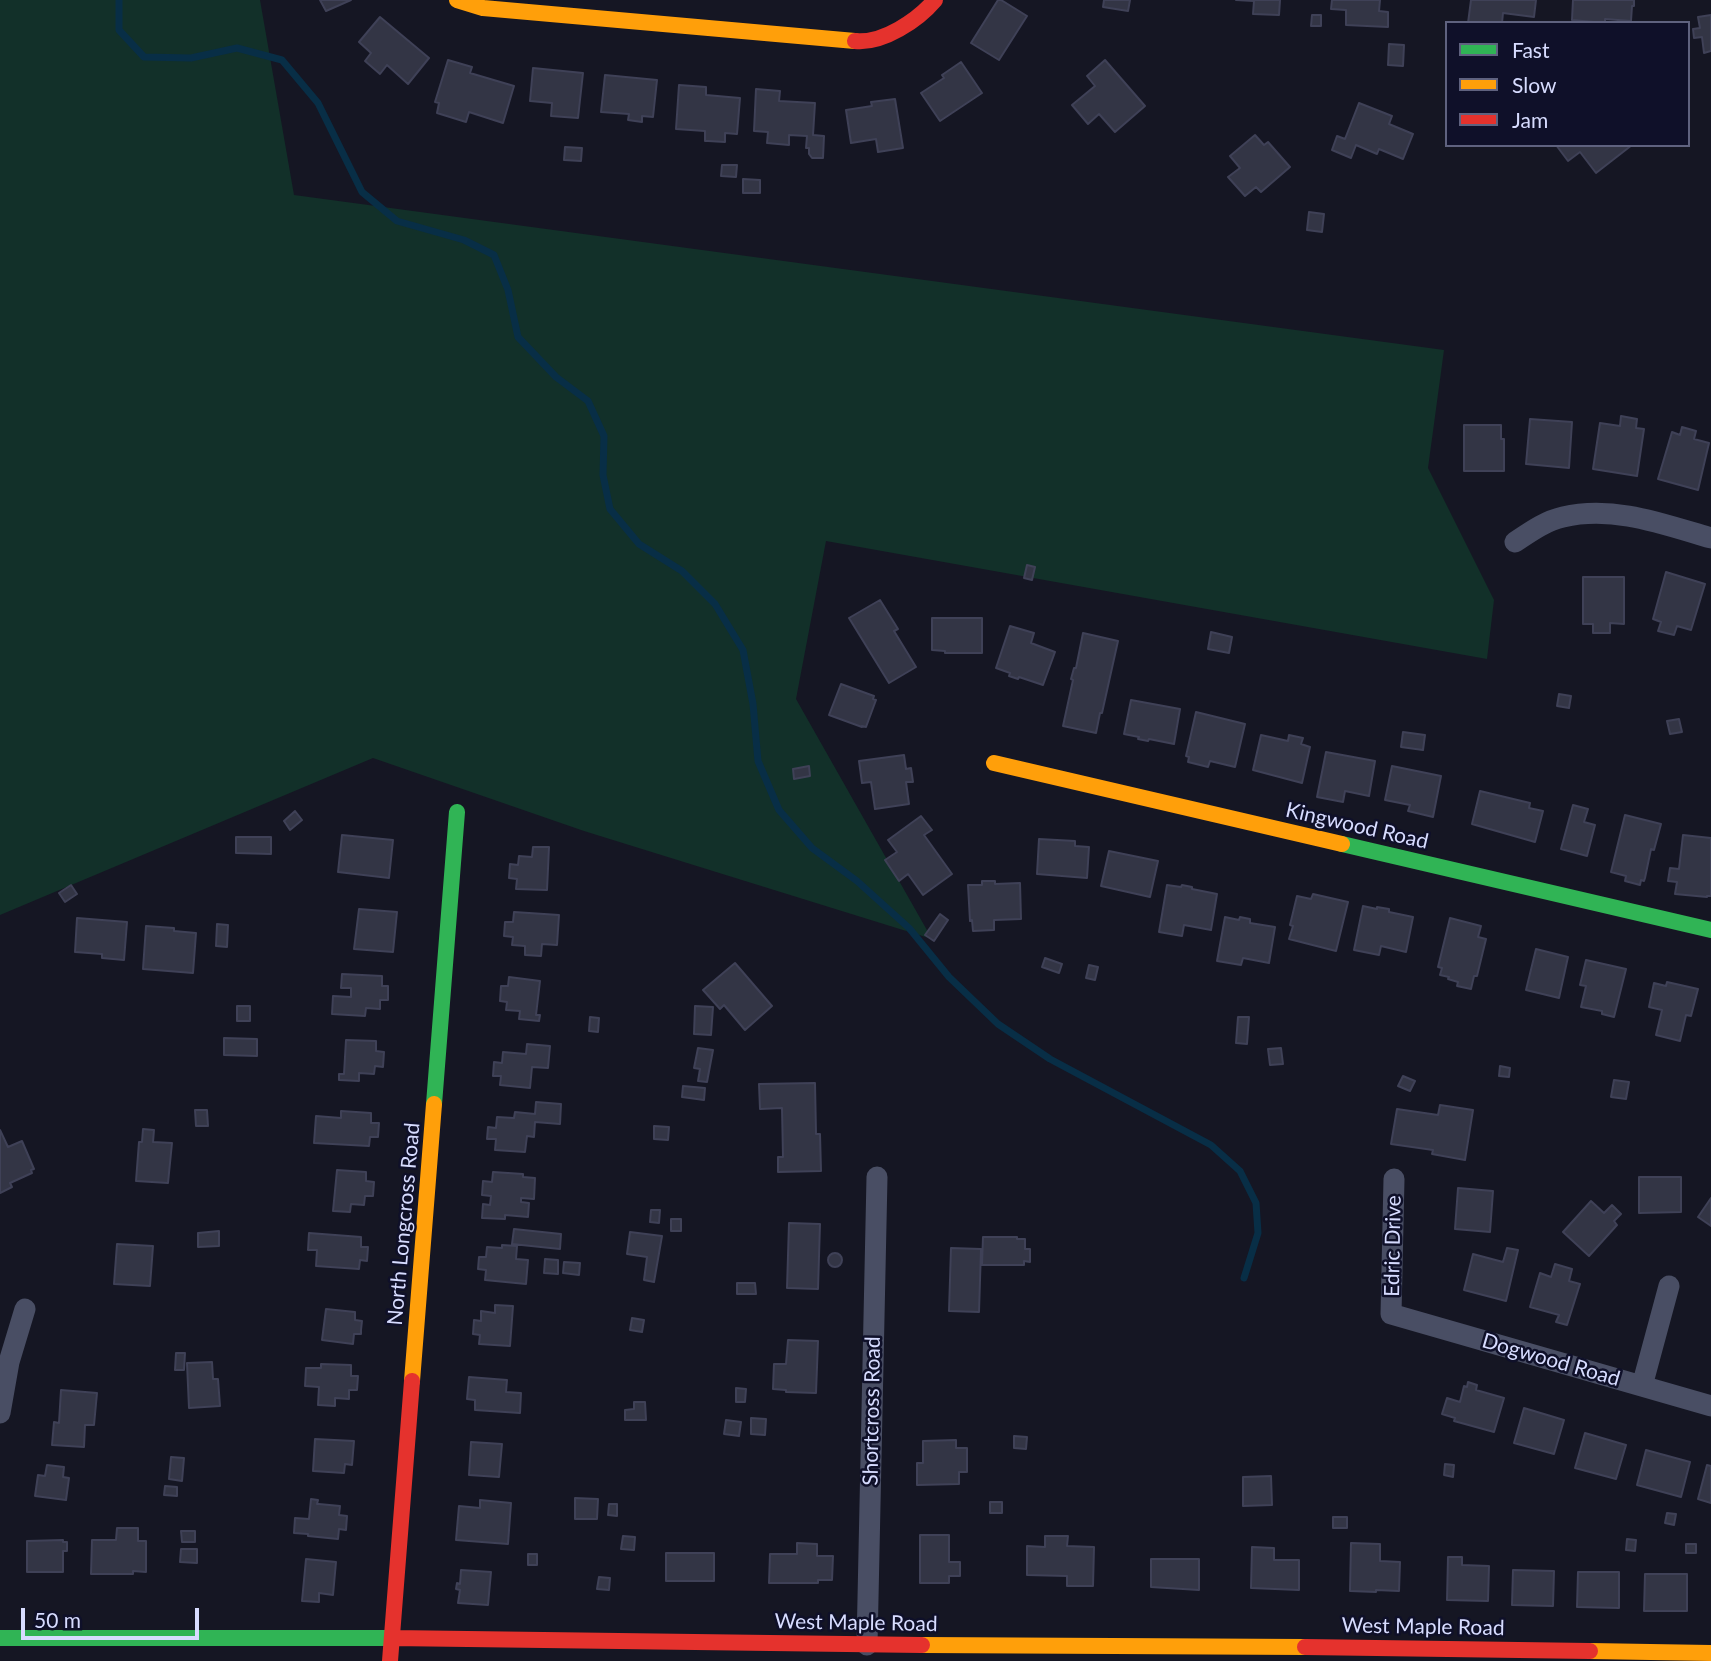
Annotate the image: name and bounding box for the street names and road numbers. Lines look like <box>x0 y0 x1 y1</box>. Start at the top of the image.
street label: Kingwood Road <box>1283 797 1431 855</box>
street label: North Longcross Road <box>383 1122 425 1326</box>
street label: Edric Drive <box>1380 1195 1406 1297</box>
street label: Dogwood Road <box>1479 1328 1623 1392</box>
street label: Shortcross Road <box>858 1336 886 1486</box>
street label: West Maple Road <box>774 1609 938 1637</box>
street label: West Maple Road <box>1341 1613 1505 1641</box>

